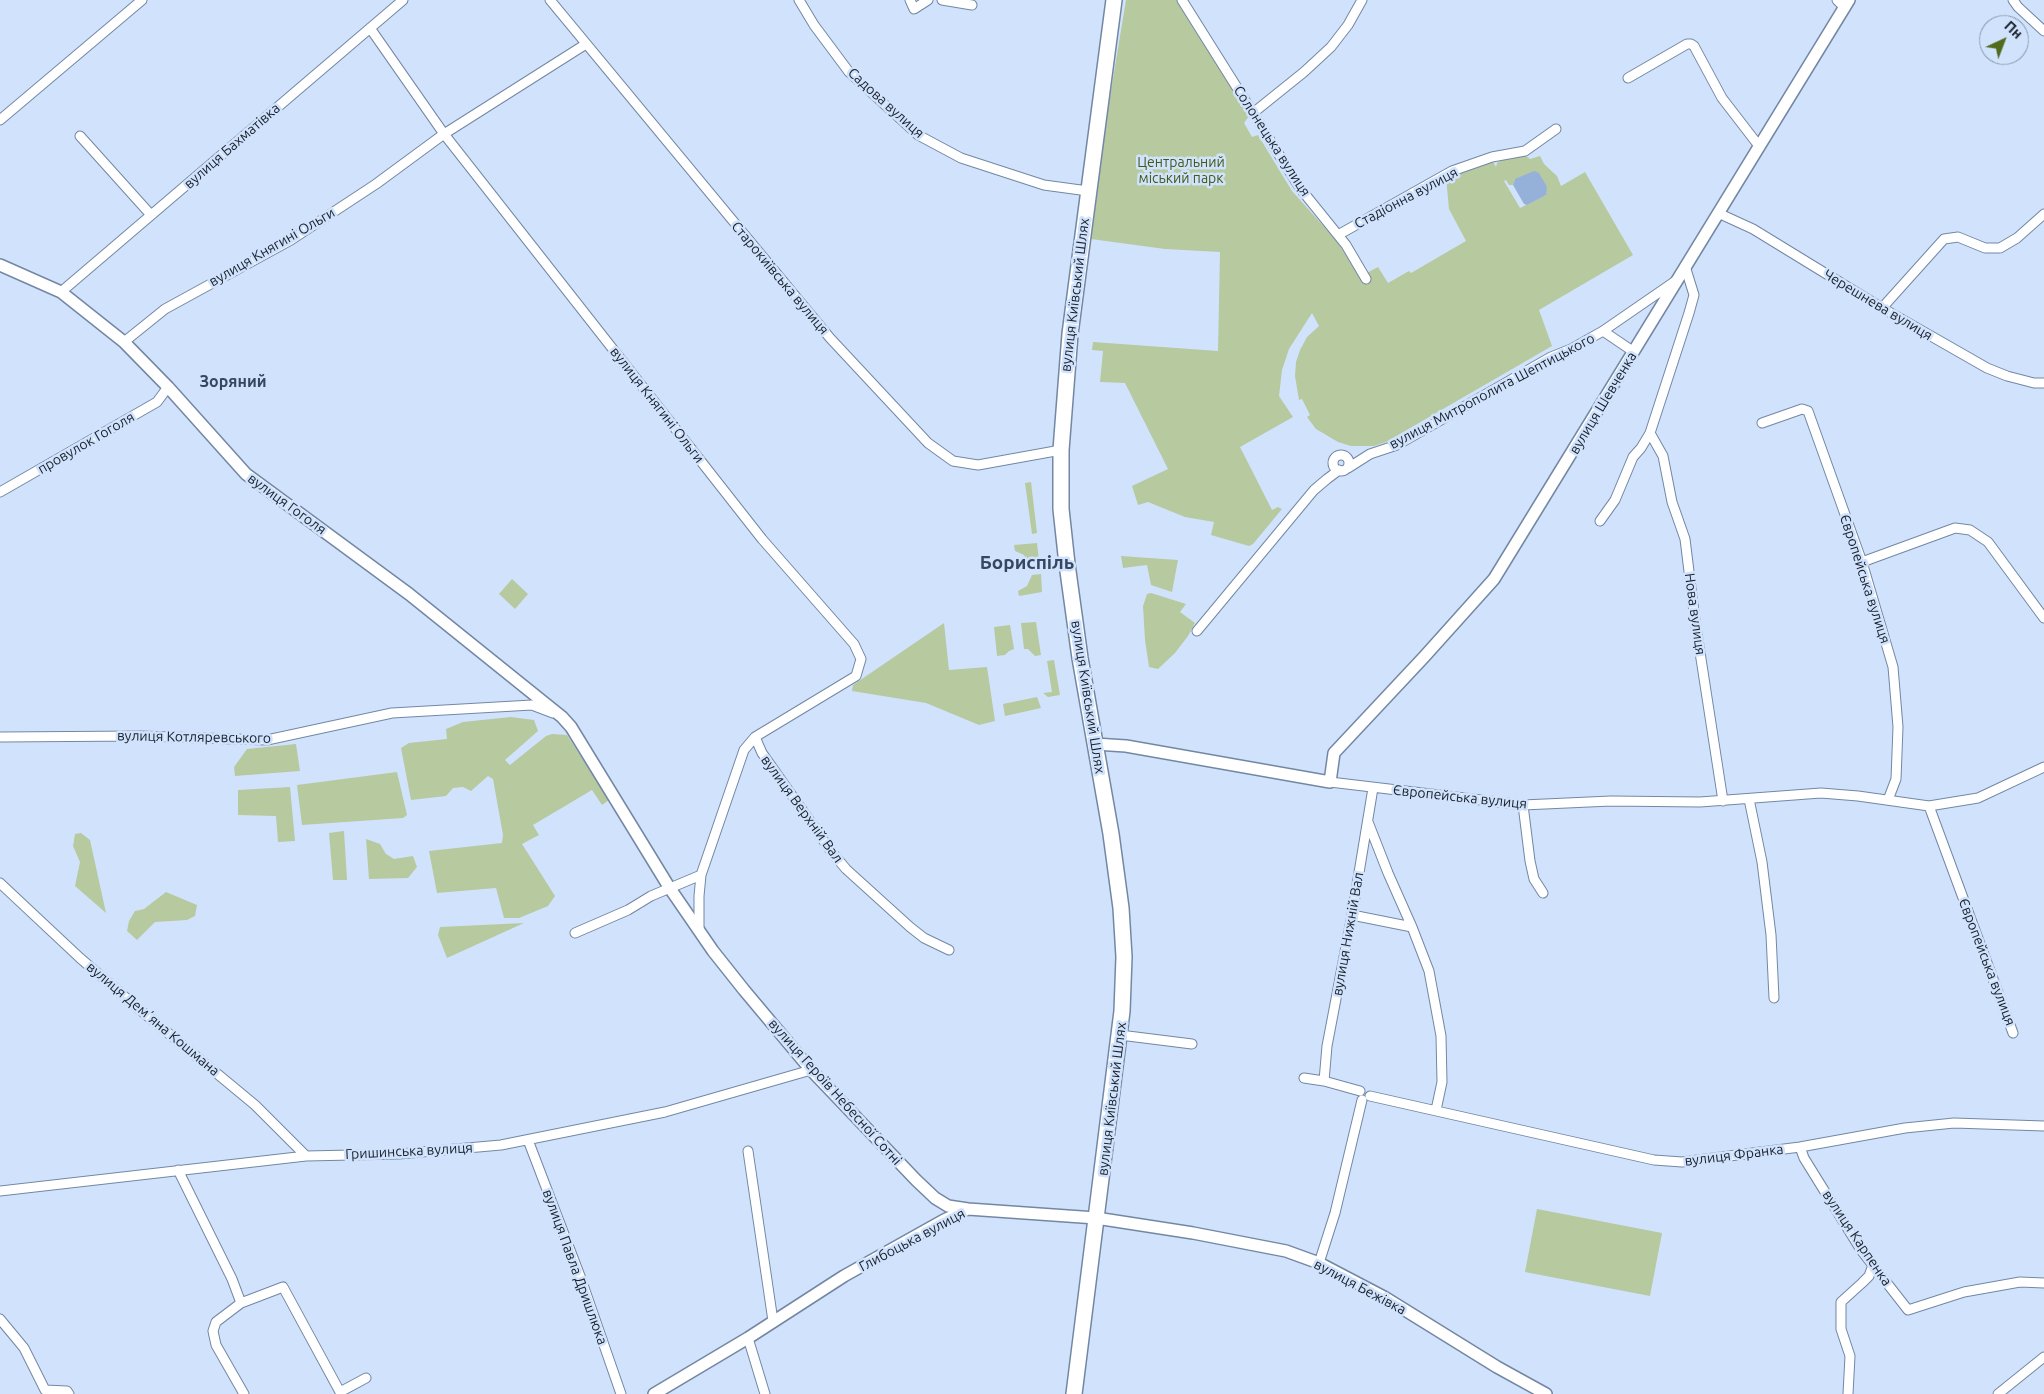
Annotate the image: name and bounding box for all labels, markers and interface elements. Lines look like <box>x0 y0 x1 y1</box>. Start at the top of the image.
north arrow <box>1979 15 2029 65</box>
text: Пн <box>2001 18 2026 42</box>
street label: Садова вулиця <box>844 64 928 142</box>
street label: Солонецька вулиця <box>1230 83 1314 199</box>
street label: вулиця Бахматівка <box>181 100 283 192</box>
park label: Центральний міський парк <box>1137 154 1225 186</box>
street label: Стадіонна вулиця <box>1351 164 1461 232</box>
street label: вулиця Княгині Ольги <box>206 204 338 290</box>
street label: вулиця Київський Шлях <box>1057 217 1093 373</box>
street label: Старокиївська вулиця <box>728 218 832 338</box>
street label: Черешнева вулиця <box>1821 266 1935 344</box>
street label: вулиця Митрополита Шептицького <box>1386 330 1598 452</box>
street label: вулиця Княгині Ольги <box>606 344 708 466</box>
street label: вулиця Шевченка <box>1566 349 1640 457</box>
district label: Зоряний <box>200 372 266 392</box>
street label: провулок Гоголя <box>35 409 137 477</box>
street label: вулиця Гоголя <box>244 470 330 538</box>
street label: Європейська вулиця <box>1836 512 1894 646</box>
district label: Бориспіль <box>980 552 1074 574</box>
street label: Нова вулиця <box>1681 572 1709 656</box>
street label: вулиця Київський Шлях <box>1068 619 1108 775</box>
street label: вулиця Котляревського <box>117 727 271 747</box>
street label: вулиця Верхній Вал <box>757 752 847 866</box>
street label: Європейська вулиця <box>1392 782 1528 812</box>
street label: вулиця Нижній Вал <box>1329 871 1367 997</box>
street label: Європейська вулиця <box>1955 896 2019 1028</box>
street label: вулиця Демʼяна Кошмана <box>83 958 223 1080</box>
street label: вулиця Героїв Небесної Сотні <box>765 1015 905 1169</box>
street label: вулиця Київський Шлях <box>1094 1021 1130 1177</box>
street label: Гришинська вулиця <box>345 1139 473 1163</box>
street label: вулиця Франка <box>1684 1141 1784 1169</box>
street label: вулиця Павла Дришлюка <box>539 1187 611 1347</box>
street label: вулиця Карпенка <box>1819 1187 1895 1289</box>
street label: Глибоцька вулиця <box>856 1205 968 1275</box>
street label: вулиця Бежівка <box>1311 1256 1409 1318</box>

